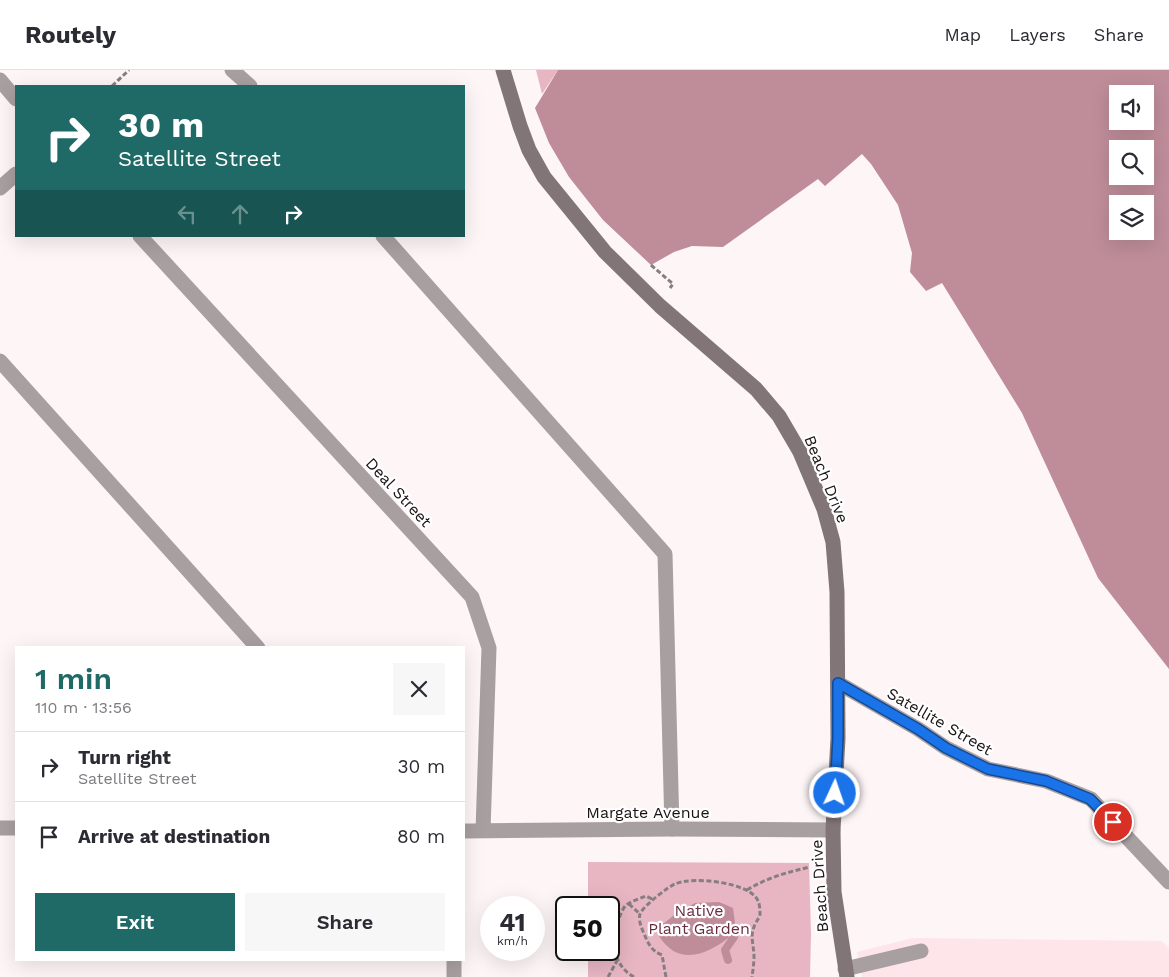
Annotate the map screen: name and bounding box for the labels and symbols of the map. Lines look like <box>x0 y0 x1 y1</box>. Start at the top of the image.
street label: Beach Drive <box>800 433 853 526</box>
street label: Deal Street <box>362 454 436 531</box>
street label: Satellite Street <box>884 684 996 759</box>
position arrow <box>808 766 860 818</box>
pin <box>1092 801 1134 843</box>
street label: Margate Avenue <box>586 803 710 822</box>
street label: Beach Drive <box>807 839 832 933</box>
speed limit sign: 50 <box>555 896 620 961</box>
park label: Native Plant Garden <box>648 901 750 938</box>

